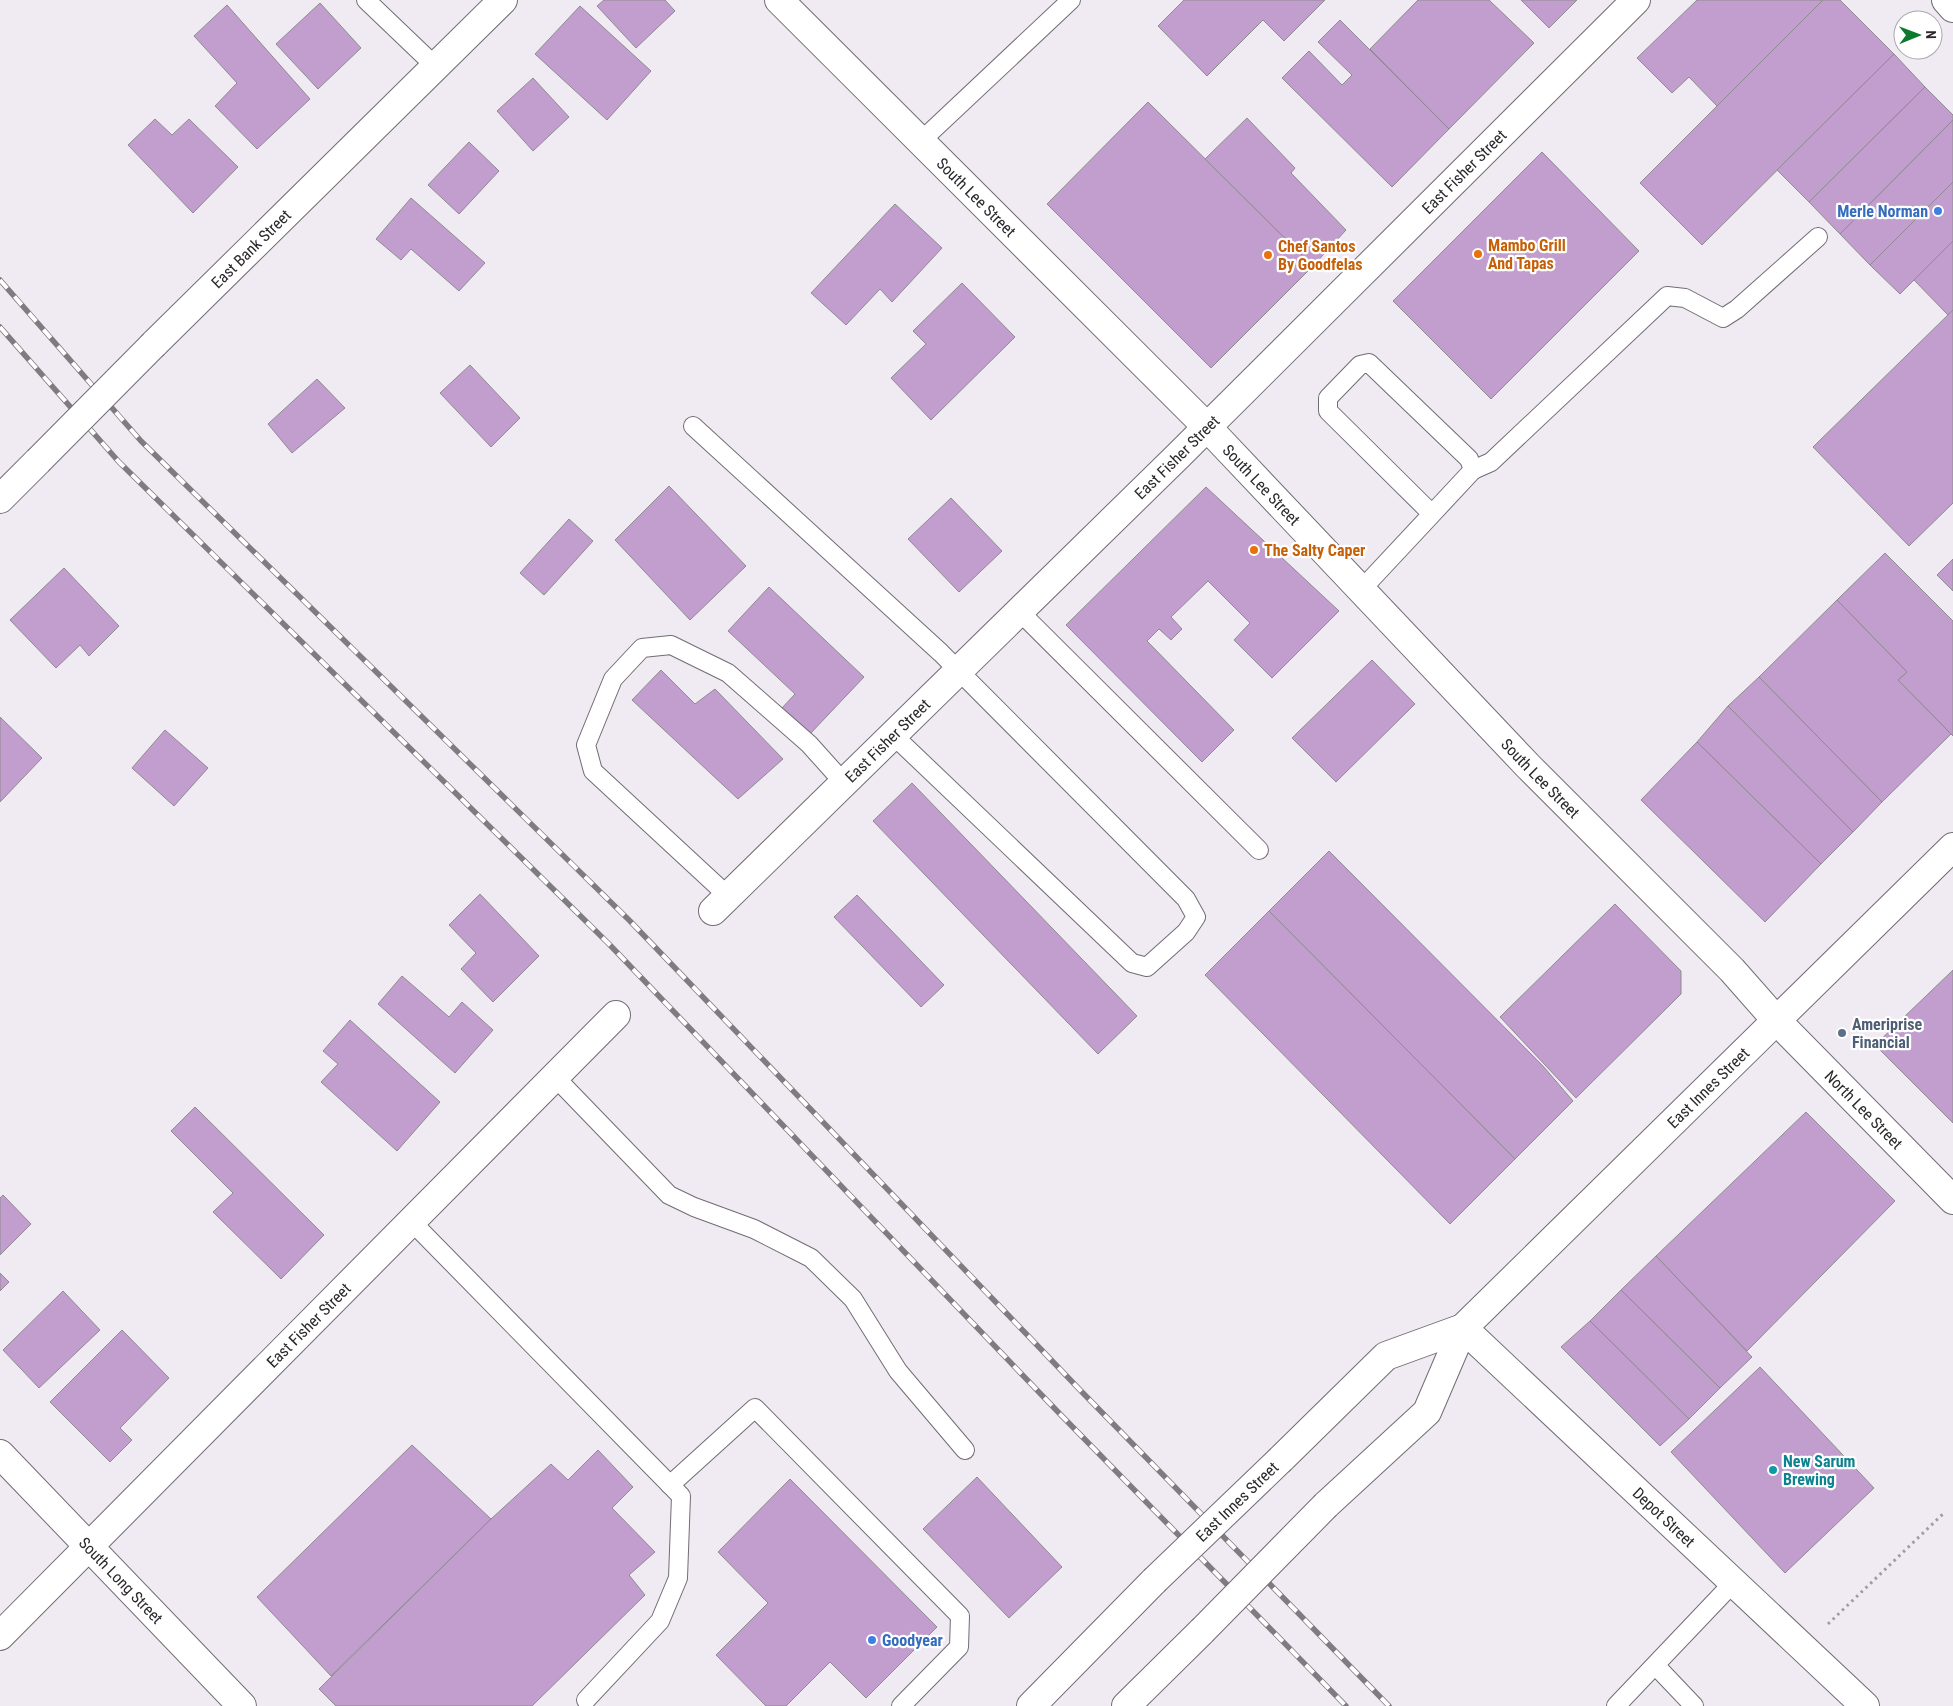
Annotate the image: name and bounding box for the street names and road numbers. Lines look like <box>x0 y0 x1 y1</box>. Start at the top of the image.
street label: East Fisher Street <box>1418 126 1511 218</box>
street label: South Lee Street <box>933 154 1020 241</box>
street label: East Bank Street <box>208 205 295 292</box>
street label: East Fisher Street <box>1131 411 1224 503</box>
street label: South Lee Street <box>1219 441 1304 529</box>
street label: East Fisher Street <box>841 695 934 786</box>
street label: South Lee Street <box>1497 735 1584 822</box>
street label: East Innes Street <box>1664 1043 1753 1132</box>
street label: North Lee Street <box>1821 1066 1907 1153</box>
street label: East Fisher Street <box>263 1279 355 1372</box>
street label: East Innes Street <box>1192 1458 1283 1546</box>
street label: Depot Street <box>1629 1484 1699 1551</box>
street label: South Long Street <box>75 1533 167 1628</box>

